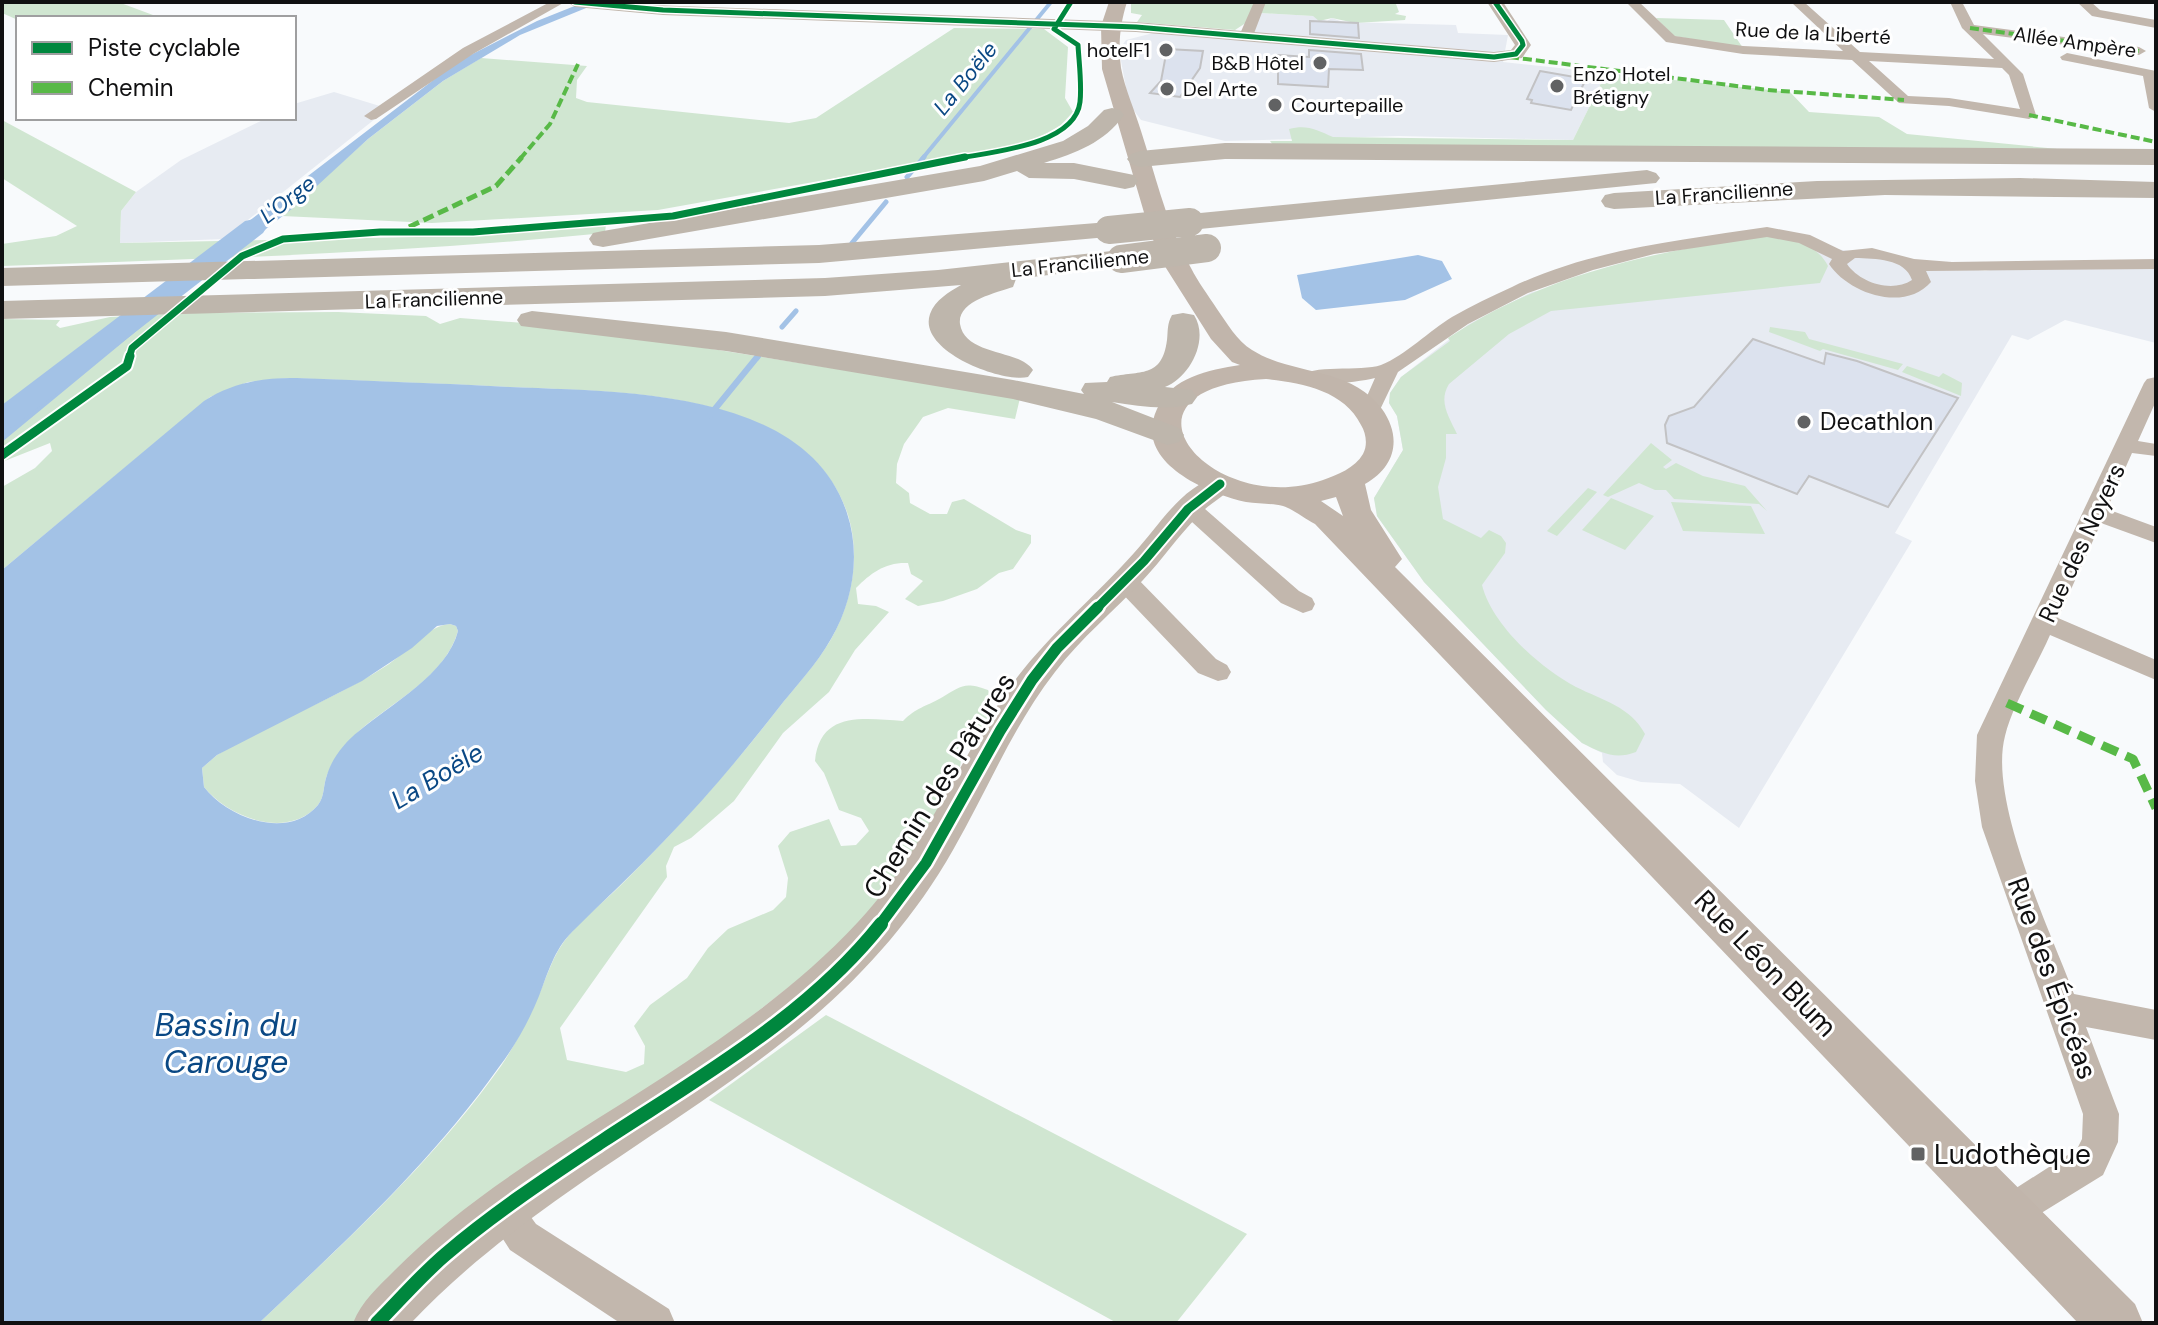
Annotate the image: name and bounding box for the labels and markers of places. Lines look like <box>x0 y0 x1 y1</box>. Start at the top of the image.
place label: hotelF1 <box>1087 37 1150 63</box>
marker: hotelF1 <box>1157 41 1175 59</box>
place label: B&B Hôtel <box>1211 50 1304 76</box>
marker: B&B Hôtel <box>1311 54 1329 72</box>
place label: Enzo Hotel Brétigny <box>1573 61 1671 110</box>
place label: Del Arte <box>1183 76 1258 102</box>
marker: Enzo Hotel Brétigny <box>1548 77 1566 95</box>
marker: Del Arte <box>1158 80 1176 98</box>
place label: Courtepaille <box>1291 92 1403 118</box>
marker: Courtepaille <box>1266 96 1284 114</box>
place label: Decathlon <box>1820 406 1933 437</box>
marker: Decathlon <box>1795 413 1813 431</box>
place label: Ludothèque <box>1934 1136 2091 1173</box>
marker: Ludothèque <box>1909 1145 1927 1163</box>

